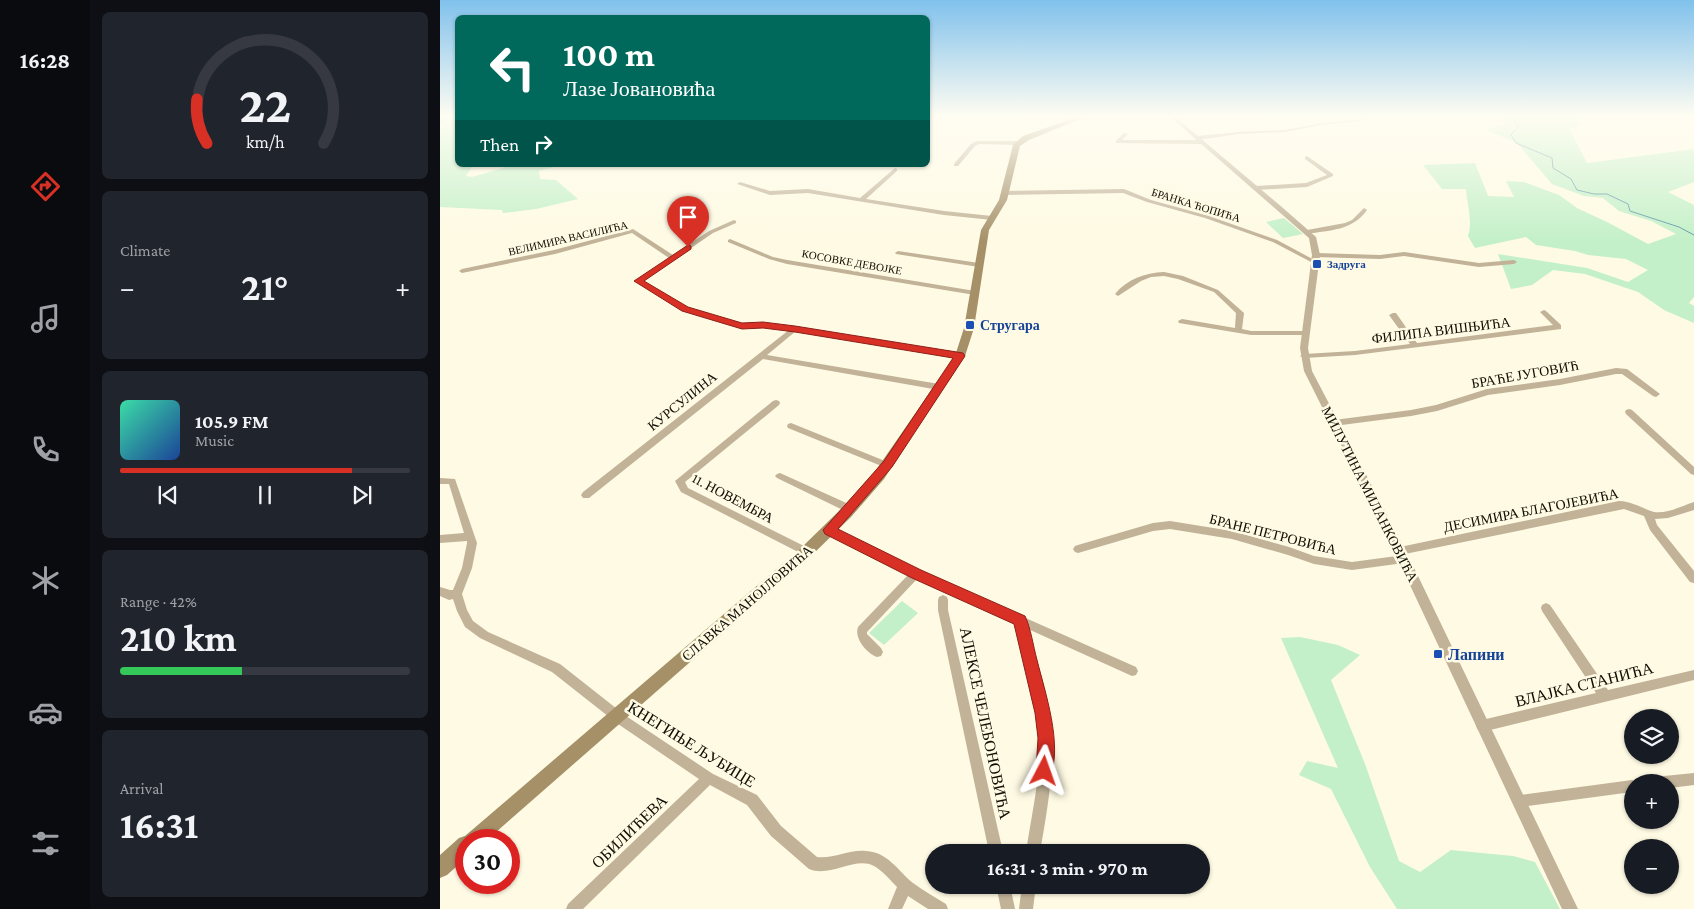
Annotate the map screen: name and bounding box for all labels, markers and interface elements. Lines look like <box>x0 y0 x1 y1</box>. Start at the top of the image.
icon: left <box>480 35 545 100</box>
text: 100 m <box>563 35 655 74</box>
text: 16:28 <box>20 48 70 73</box>
text: 22 <box>239 75 291 133</box>
text: Лазе Јовановића <box>563 76 715 101</box>
icon: right <box>529 130 557 158</box>
text: km/h <box>246 132 285 152</box>
text: Then <box>480 134 519 155</box>
icon: directions <box>28 169 63 204</box>
street label: БРАНКА ЋОПИЋА <box>1150 186 1242 224</box>
pin <box>667 196 709 247</box>
icon: arrive <box>674 203 702 231</box>
street label: ВЕЛИМИРА ВАСИЛИЋА <box>507 218 629 258</box>
text: Climate <box>120 242 170 259</box>
street label: КОСОВКЕ ДЕВОЈКЕ <box>801 247 903 277</box>
marker: Задруга <box>1311 258 1323 270</box>
place label: Задруга <box>1327 258 1366 270</box>
text: 21° <box>241 266 289 308</box>
text: − <box>120 272 135 303</box>
text: + <box>395 272 410 303</box>
icon: music <box>28 301 63 336</box>
street label: ФИЛИПА ВИШЊИЋА <box>1371 313 1512 346</box>
place label: Стругара <box>980 317 1040 333</box>
marker: Стругара <box>964 319 976 331</box>
street label: БРАЋЕ ЈУГОВИЋ <box>1470 357 1581 391</box>
street label: КУРСУЛИНА <box>644 368 720 434</box>
street label: МИЛУТИНА МИЛАНКОВИЋА <box>1319 404 1422 585</box>
text: 105.9 FM <box>195 411 269 432</box>
icon: phone <box>28 432 63 467</box>
text: Music <box>195 432 234 449</box>
street label: 11. НОВЕМБРА <box>690 470 777 527</box>
icon: previous <box>154 481 182 509</box>
icon: pause <box>251 481 279 509</box>
icon: next <box>348 481 376 509</box>
street label: ДЕСИМИРА БЛАГОЈЕВИЋА <box>1442 485 1621 535</box>
street label: БРАНЕ ПЕТРОВИЋА <box>1208 510 1339 558</box>
street label: СЛАВКА МАНОЈЛОВИЋА <box>678 541 816 664</box>
icon: climate <box>28 563 63 598</box>
text: Range · 42% <box>120 593 197 610</box>
text: 210 km <box>120 617 237 659</box>
street label: АЛЕКСЕ ЧЕЛЕБОНОВИЋА <box>957 626 1014 821</box>
place label: Лапини <box>1448 646 1505 663</box>
marker: Лапини <box>1432 648 1444 660</box>
street label: ВЛАЈКА СТАНИЋА <box>1513 659 1655 710</box>
icon: car <box>28 695 63 730</box>
street label: КНЕГИЊЕ ЉУБИЦЕ <box>624 698 759 791</box>
map controls <box>1624 709 1679 894</box>
button: layers <box>1624 709 1679 764</box>
position arrow <box>1017 744 1069 796</box>
button: + <box>1624 774 1679 829</box>
text: Arrival <box>120 780 164 797</box>
street label: ОБИЛИЋЕВА <box>588 791 671 871</box>
text: 16:31 <box>120 804 198 846</box>
icon: filters <box>28 826 63 861</box>
speed limit sign: 30 <box>455 829 520 894</box>
button: − <box>1624 839 1679 894</box>
text: 16:31 · 3 min · 970 m <box>987 858 1148 879</box>

